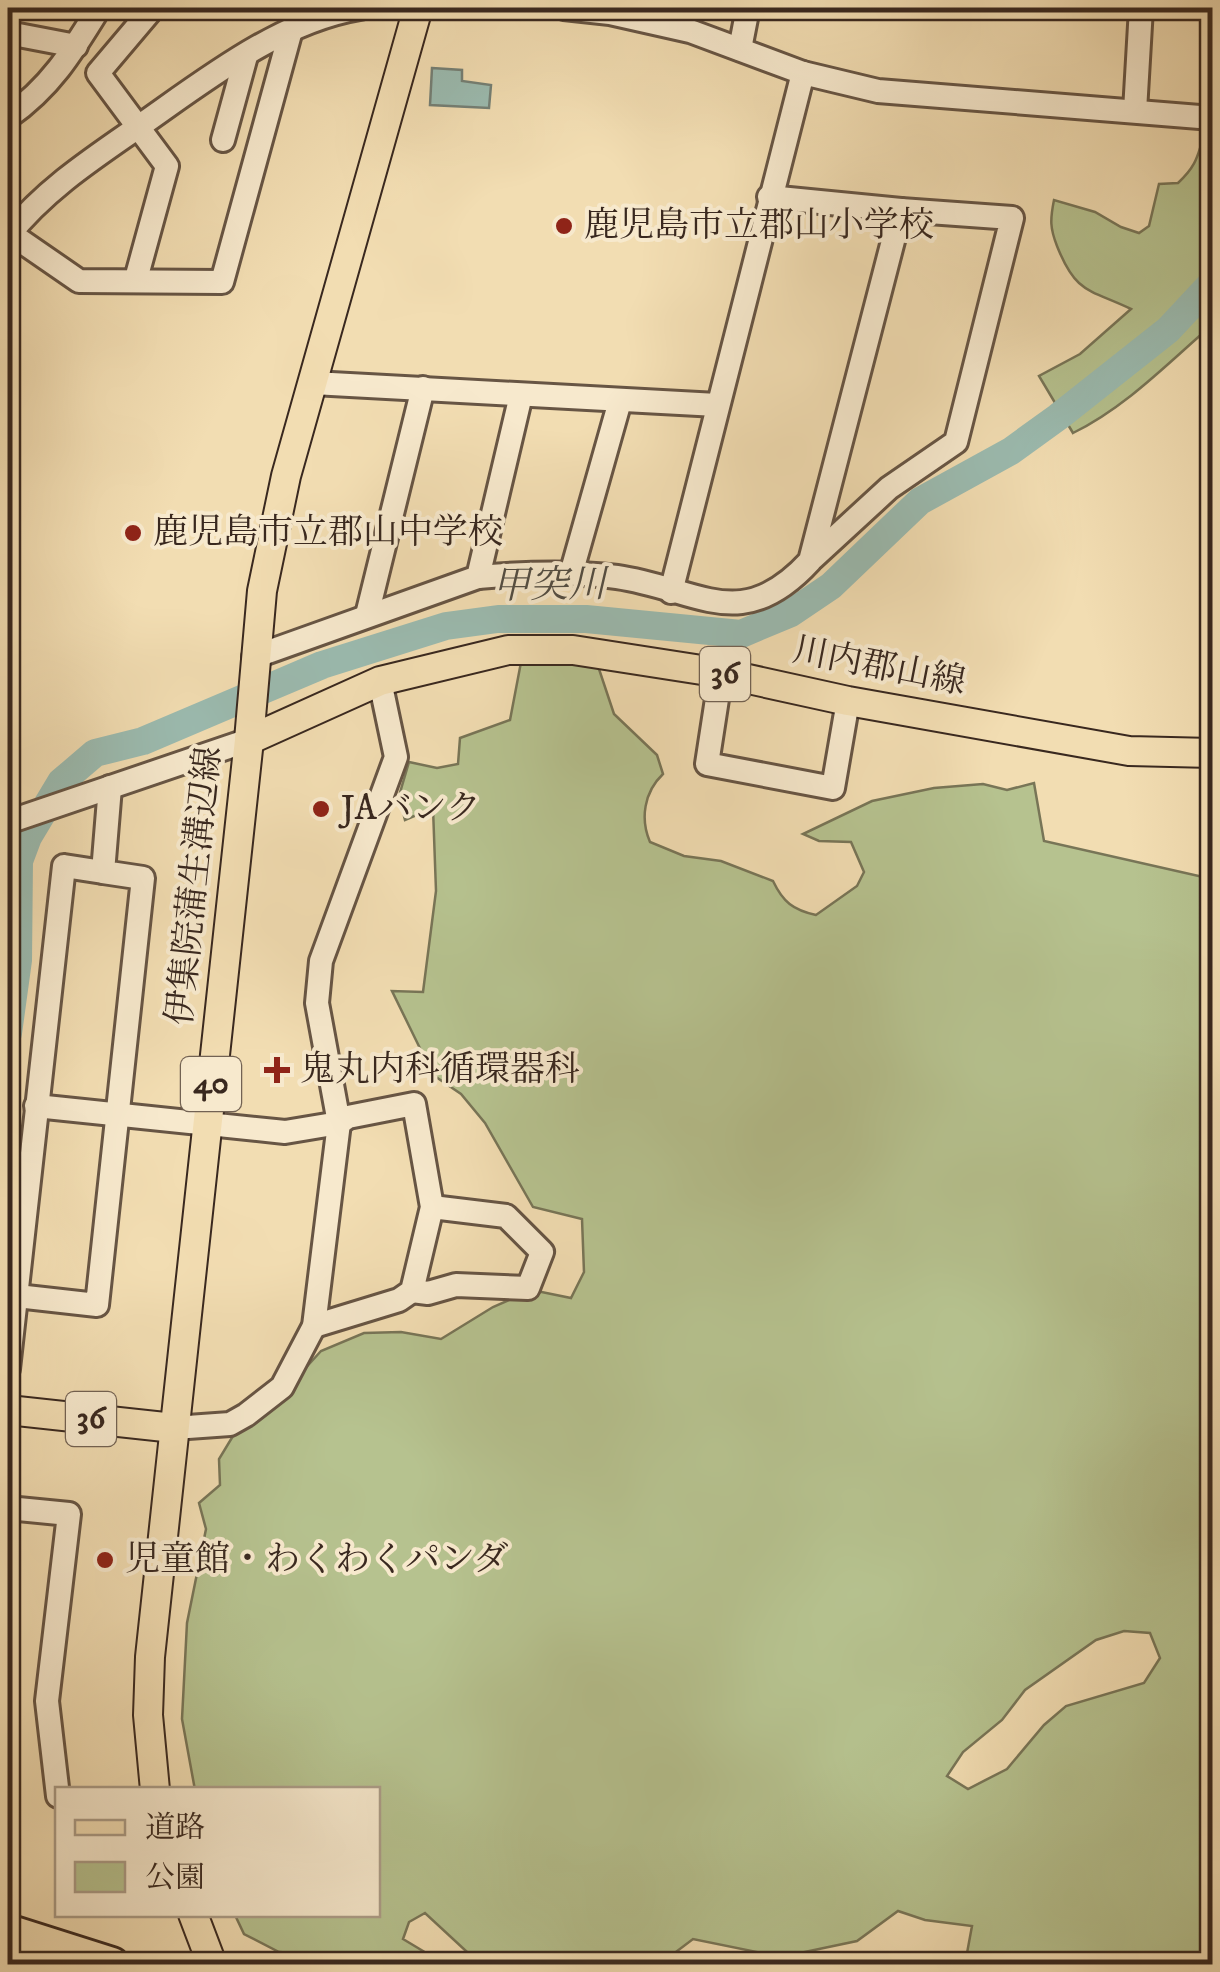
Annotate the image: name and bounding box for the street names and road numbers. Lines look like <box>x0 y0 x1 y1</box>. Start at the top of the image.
street label: 川内郡山線 <box>789 629 969 705</box>
road number: 36 <box>700 647 750 701</box>
street label: 伊集院蒲生溝辺線 <box>158 744 232 1028</box>
road number: 40 <box>181 1057 241 1111</box>
road number: 36 <box>66 1392 116 1446</box>

